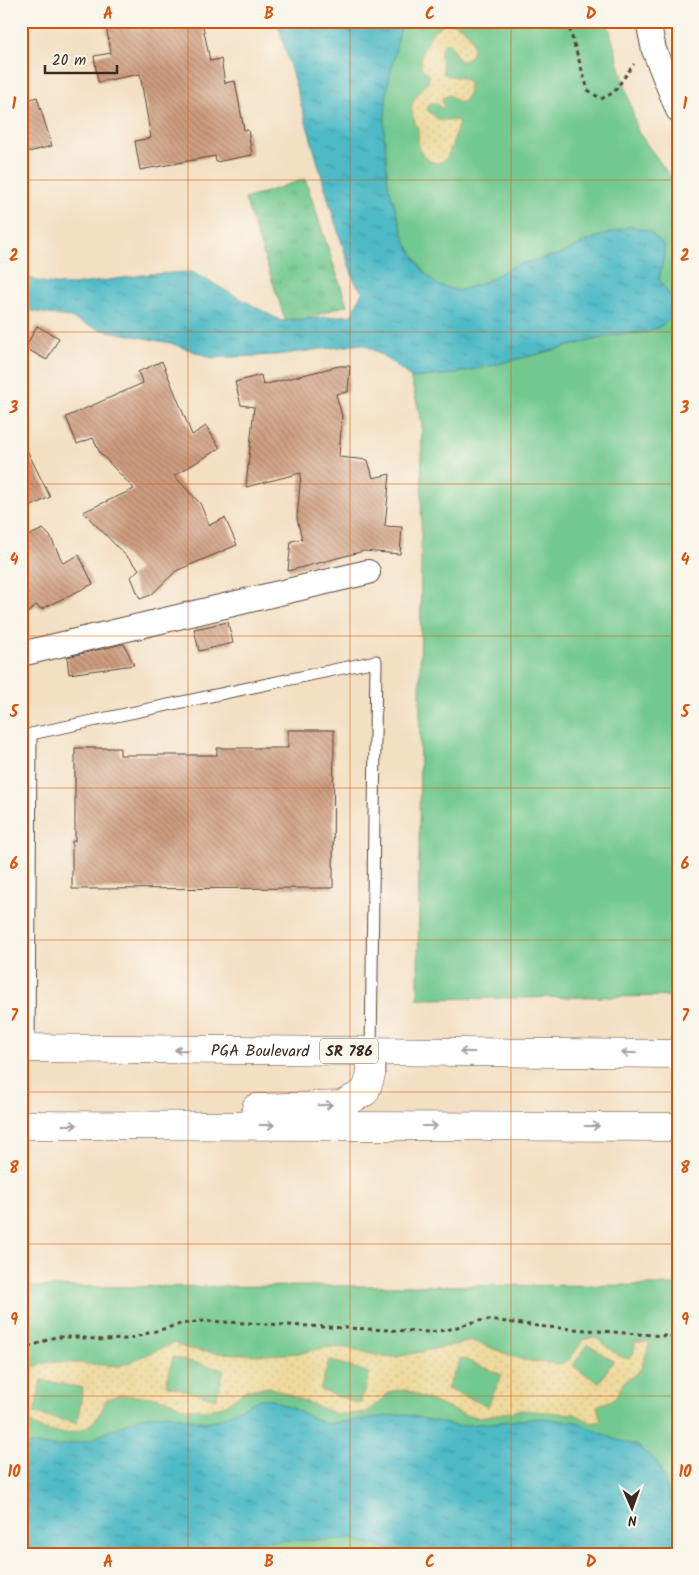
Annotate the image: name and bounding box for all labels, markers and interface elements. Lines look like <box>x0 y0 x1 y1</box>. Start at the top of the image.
text: A <box>103 2 113 27</box>
text: B <box>264 2 274 27</box>
text: C <box>425 2 435 27</box>
text: D <box>586 2 597 27</box>
scale bar <box>45 42 118 74</box>
text: 20 m <box>52 49 86 73</box>
text: 1 <box>12 92 17 117</box>
text: 1 <box>683 92 688 117</box>
text: 2 <box>9 244 19 269</box>
text: 2 <box>680 244 690 269</box>
text: 3 <box>9 396 19 421</box>
text: 3 <box>680 396 690 421</box>
text: 4 <box>10 548 19 573</box>
text: 4 <box>681 548 690 573</box>
text: 5 <box>9 700 20 725</box>
text: 5 <box>680 700 691 725</box>
text: 6 <box>10 852 19 877</box>
text: 6 <box>681 852 690 877</box>
text: 7 <box>10 1004 18 1029</box>
text: 7 <box>681 1004 689 1029</box>
road number: SR 786 <box>320 1038 378 1064</box>
street label: PGA Boulevard <box>211 1039 310 1065</box>
one-way arrow <box>174 1045 190 1054</box>
one-way arrow <box>459 1047 475 1057</box>
one-way arrow <box>621 1048 638 1058</box>
one-way arrow <box>317 1101 333 1110</box>
one-way arrow <box>62 1120 78 1130</box>
one-way arrow <box>259 1120 275 1130</box>
one-way arrow <box>422 1121 438 1131</box>
one-way arrow <box>584 1121 600 1131</box>
text: 8 <box>9 1156 19 1181</box>
text: 8 <box>680 1156 690 1181</box>
text: 9 <box>10 1308 18 1333</box>
text: 9 <box>681 1308 689 1333</box>
text: 10 <box>7 1460 21 1485</box>
text: 10 <box>678 1460 692 1485</box>
north arrow <box>606 1482 656 1532</box>
text: N <box>627 1509 637 1531</box>
text: A <box>103 1550 113 1575</box>
text: B <box>264 1550 274 1575</box>
text: C <box>425 1550 435 1575</box>
text: D <box>586 1550 597 1575</box>

